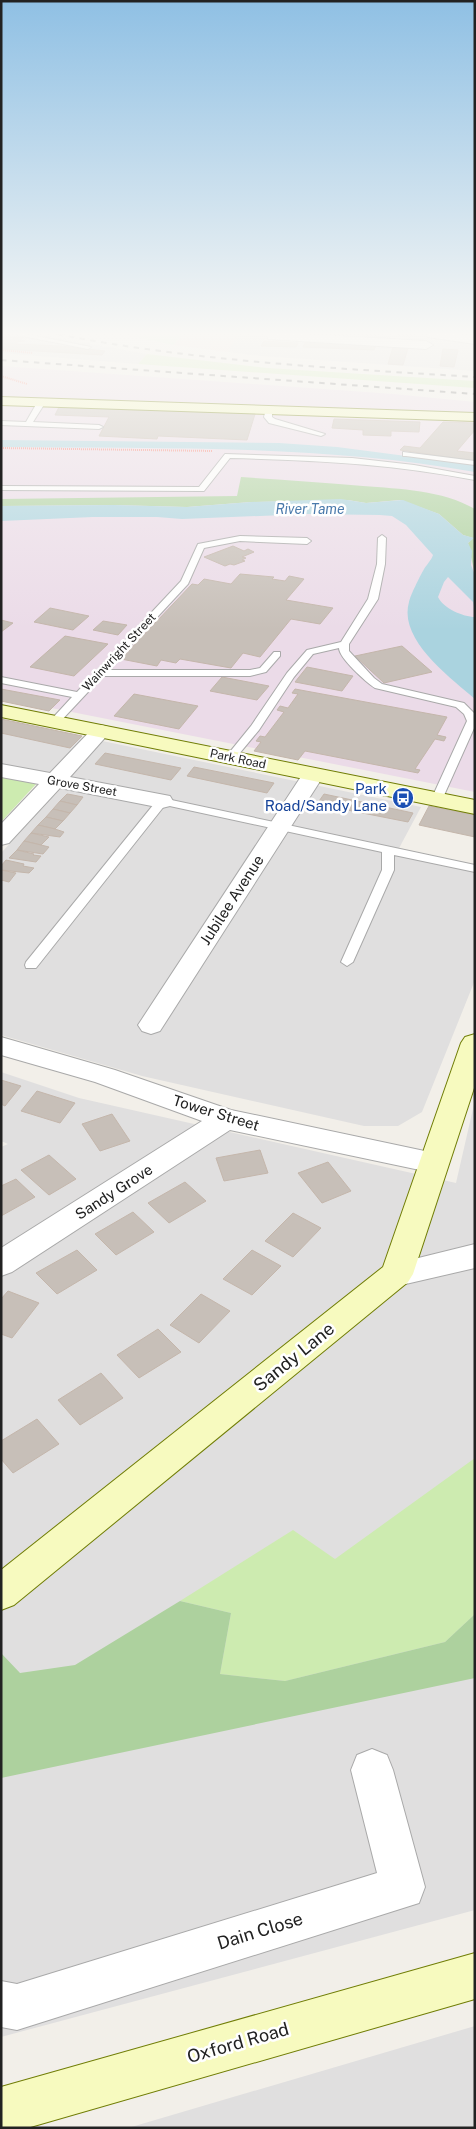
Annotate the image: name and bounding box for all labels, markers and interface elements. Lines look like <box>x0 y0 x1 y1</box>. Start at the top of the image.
water label: River Tame <box>275 501 345 517</box>
street label: Wainwright Street <box>79 610 159 694</box>
street label: Park Road <box>209 746 267 772</box>
street label: Grove Street <box>46 773 118 799</box>
place label: Park Road/Sandy Lane <box>265 780 387 814</box>
bus stop icon: Park Road/Sandy Lane <box>391 786 415 810</box>
street label: Jubilee Avenue <box>196 852 267 948</box>
street label: Tower Street <box>171 1091 262 1134</box>
street label: Sandy Grove <box>72 1160 155 1223</box>
street label: Sandy Lane <box>249 1318 338 1395</box>
street label: Dain Close <box>214 1908 305 1954</box>
street label: Oxford Road <box>185 2018 291 2067</box>

